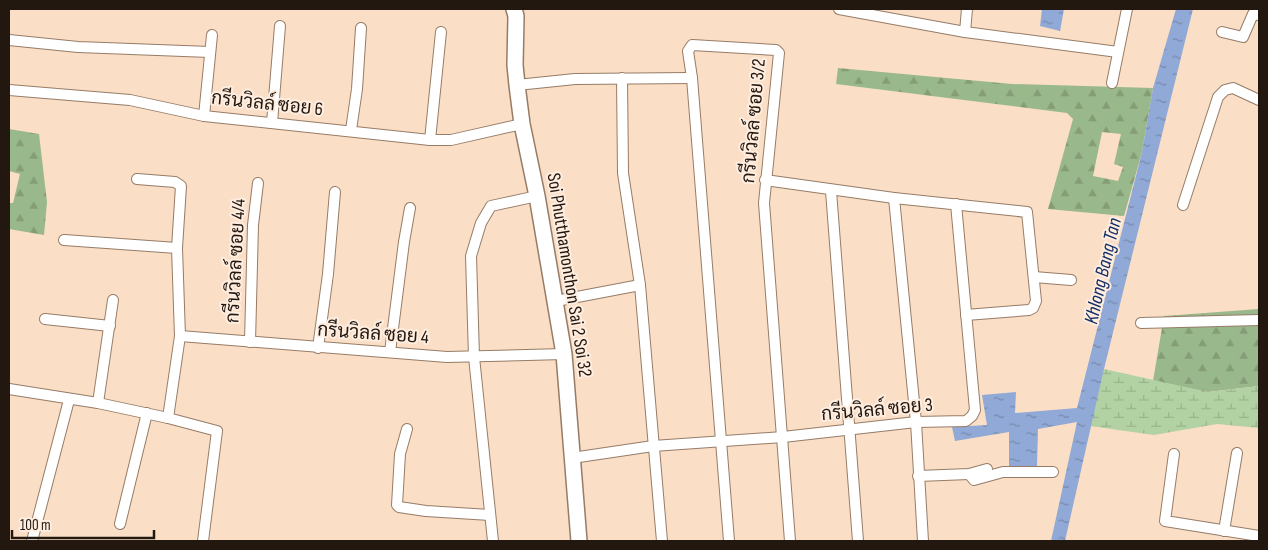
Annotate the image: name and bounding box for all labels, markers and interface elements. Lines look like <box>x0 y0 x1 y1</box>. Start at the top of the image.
street label: กรีนวิลล์ ซอย 3/2 <box>735 58 771 184</box>
street label: กรีนวิลล์ ซอย 6 <box>210 85 324 121</box>
street label: Soi Phutthamonthon Sai 2 Soi 32 <box>542 171 596 379</box>
street label: กรีนวิลล์ ซอย 4/4 <box>219 198 251 324</box>
water label: Khlong Bang Tan <box>1079 216 1127 326</box>
street label: กรีนวิลล์ ซอย 4 <box>316 317 430 349</box>
street label: กรีนวิลล์ ซอย 3 <box>820 392 934 426</box>
scale bar <box>12 508 155 540</box>
text: 100 m <box>20 516 51 535</box>

